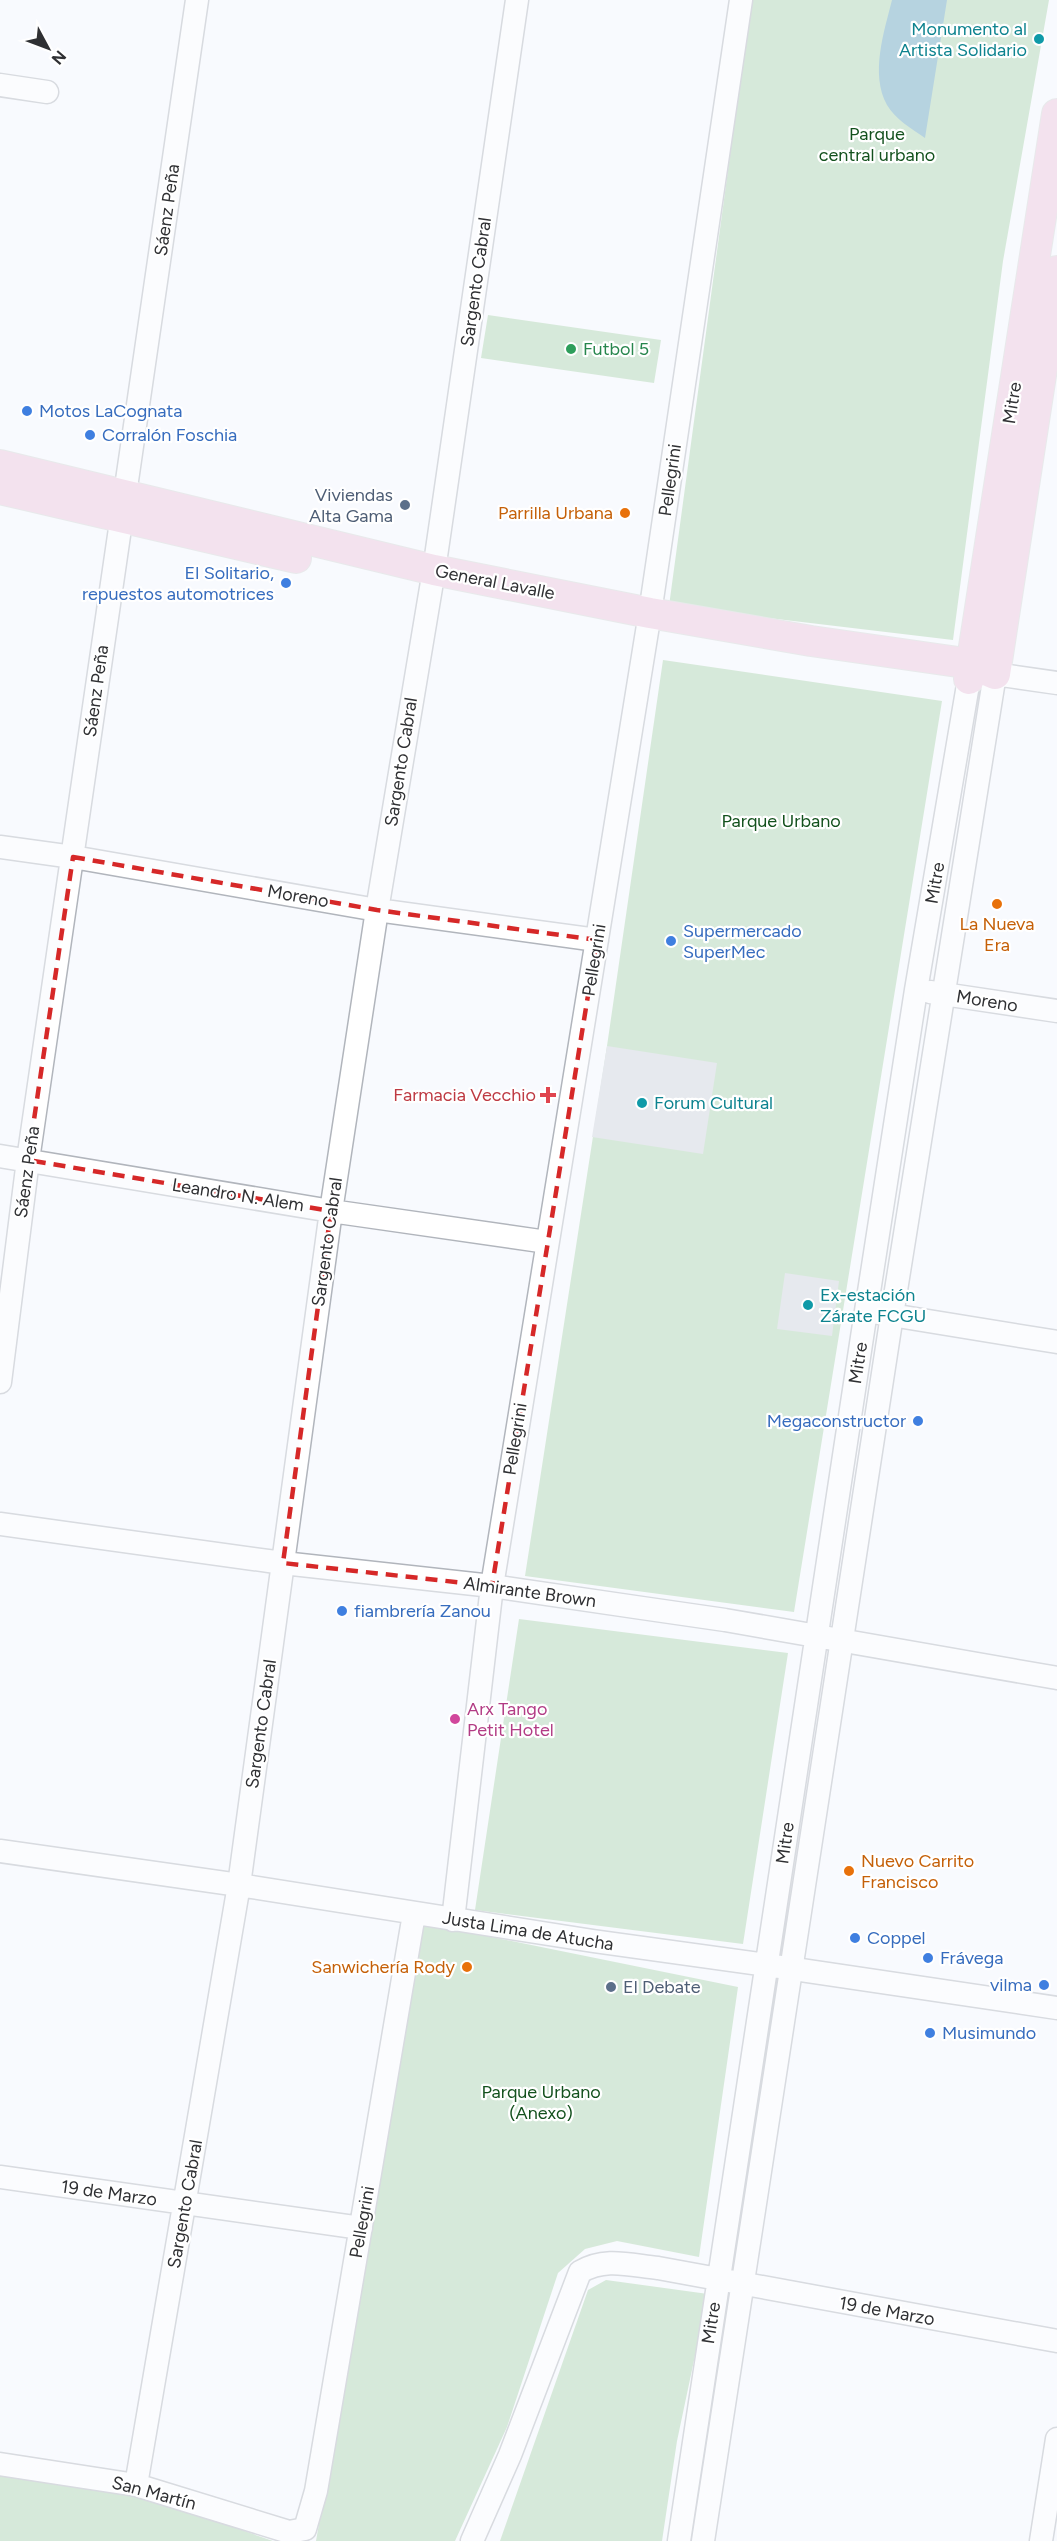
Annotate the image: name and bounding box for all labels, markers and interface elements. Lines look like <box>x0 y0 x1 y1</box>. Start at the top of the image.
north arrow <box>18 18 78 78</box>
place label: Monumento al Artista Solidario <box>899 18 1027 61</box>
marker: Monumento al Artista Solidario <box>1032 32 1046 46</box>
text: N <box>48 47 70 68</box>
park label: Parque central urbano <box>819 123 935 166</box>
street label: Sáenz Peña <box>150 163 184 257</box>
street label: Sargento Cabral <box>456 216 496 348</box>
place label: Futbol 5 <box>583 338 649 360</box>
marker: Futbol 5 <box>564 342 578 356</box>
street label: Mitre <box>998 380 1026 426</box>
place label: Motos LaCognata <box>39 400 182 422</box>
marker: Motos LaCognata <box>20 404 34 418</box>
place label: Corralón Foschia <box>102 424 237 446</box>
marker: Corralón Foschia <box>83 428 97 442</box>
street label: Pellegrini <box>654 442 686 518</box>
place label: Viviendas Alta Gama <box>309 484 393 527</box>
marker: Viviendas Alta Gama <box>398 498 412 512</box>
place label: Parrilla Urbana <box>498 502 613 524</box>
marker: Parrilla Urbana <box>618 506 632 520</box>
street label: General Lavalle <box>433 560 557 604</box>
place label: El Solitario, repuestos automotrices <box>82 562 274 605</box>
marker: El Solitario, repuestos automotrices <box>279 576 293 590</box>
street label: Sáenz Peña <box>79 644 113 738</box>
street label: Sargento Cabral <box>380 696 422 828</box>
park label: Parque Urbano <box>721 810 841 832</box>
street label: Mitre <box>921 860 950 906</box>
street label: Moreno <box>266 880 330 912</box>
marker: La Nueva Era <box>990 897 1004 911</box>
place label: La Nueva Era <box>960 913 1034 956</box>
place label: Supermercado SuperMec <box>683 920 802 963</box>
street label: Pellegrini <box>577 922 611 998</box>
marker: Supermercado SuperMec <box>664 934 678 948</box>
street label: Moreno <box>955 985 1019 1017</box>
place label: Farmacia Vecchio <box>393 1084 536 1106</box>
marker: Farmacia Vecchio <box>541 1088 555 1102</box>
place label: Forum Cultural <box>654 1092 773 1114</box>
marker: Forum Cultural <box>635 1096 649 1110</box>
street label: Sáenz Peña <box>10 1125 44 1219</box>
street label: Leandro N. Alem <box>170 1174 306 1216</box>
street label: Sargento Cabral <box>307 1176 347 1308</box>
place label: Ex-estación Zárate FCGU <box>820 1284 926 1327</box>
marker: Ex-estación Zárate FCGU <box>801 1298 815 1312</box>
street label: Mitre <box>844 1340 872 1386</box>
street label: Pellegrini <box>498 1401 532 1477</box>
place label: Megaconstructor <box>767 1410 906 1432</box>
marker: Megaconstructor <box>911 1414 925 1428</box>
street label: Almirante Brown <box>462 1572 598 1612</box>
place label: fiambrería Zanou <box>354 1600 491 1622</box>
marker: fiambrería Zanou <box>335 1604 349 1618</box>
street label: Sargento Cabral <box>241 1658 281 1790</box>
place label: Arx Tango Petit Hotel <box>467 1698 554 1741</box>
marker: Arx Tango Petit Hotel <box>448 1712 462 1726</box>
street label: Mitre <box>771 1820 799 1865</box>
place label: Nuevo Carrito Francisco <box>861 1850 974 1893</box>
marker: Nuevo Carrito Francisco <box>842 1864 856 1878</box>
street label: Justa Lima de Atucha <box>441 1907 615 1955</box>
place label: Coppel <box>867 1927 925 1949</box>
marker: Coppel <box>848 1931 862 1945</box>
place label: Frávega <box>940 1947 1003 1969</box>
marker: Frávega <box>921 1951 935 1965</box>
place label: Sanwichería Rody <box>311 1956 456 1978</box>
marker: Sanwichería Rody <box>460 1960 474 1974</box>
place label: vilma <box>990 1974 1032 1996</box>
place label: El Debate <box>623 1976 701 1998</box>
marker: vilma <box>1037 1978 1051 1992</box>
marker: El Debate <box>604 1980 618 1994</box>
place label: Musimundo <box>942 2022 1036 2044</box>
marker: Musimundo <box>923 2026 937 2040</box>
park label: Parque Urbano (Anexo) <box>481 2081 601 2124</box>
street label: Sargento Cabral <box>163 2138 207 2270</box>
street label: 19 de Marzo <box>60 2175 158 2211</box>
street label: Pellegrini <box>345 2184 379 2260</box>
street label: 19 de Marzo <box>837 2292 937 2330</box>
street label: Mitre <box>697 2300 725 2346</box>
street label: San Martín <box>109 2471 199 2515</box>

